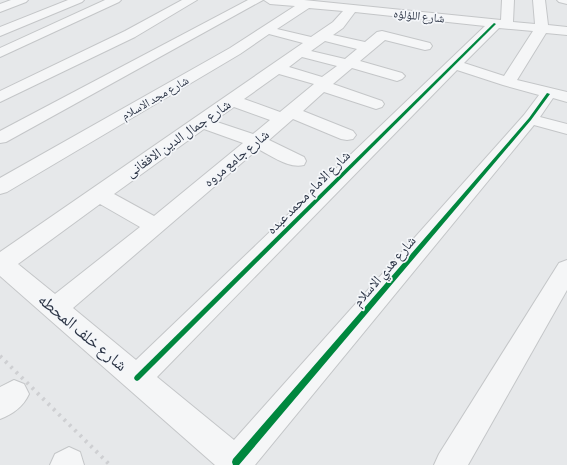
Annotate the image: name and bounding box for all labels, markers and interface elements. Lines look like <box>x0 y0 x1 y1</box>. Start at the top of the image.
street label: شارع اللؤلؤه <box>393 6 445 27</box>
street label: شارع مجد الاسلام <box>119 73 192 124</box>
street label: شارع جمال الدين الافغانى <box>123 96 235 182</box>
street label: شارع جامع مروه <box>200 126 273 191</box>
street label: شارع الامام محمد عبده <box>263 147 354 238</box>
street label: شارع هدي الاسلام <box>349 233 422 312</box>
street label: شارع خلف المحطه <box>33 289 132 377</box>

